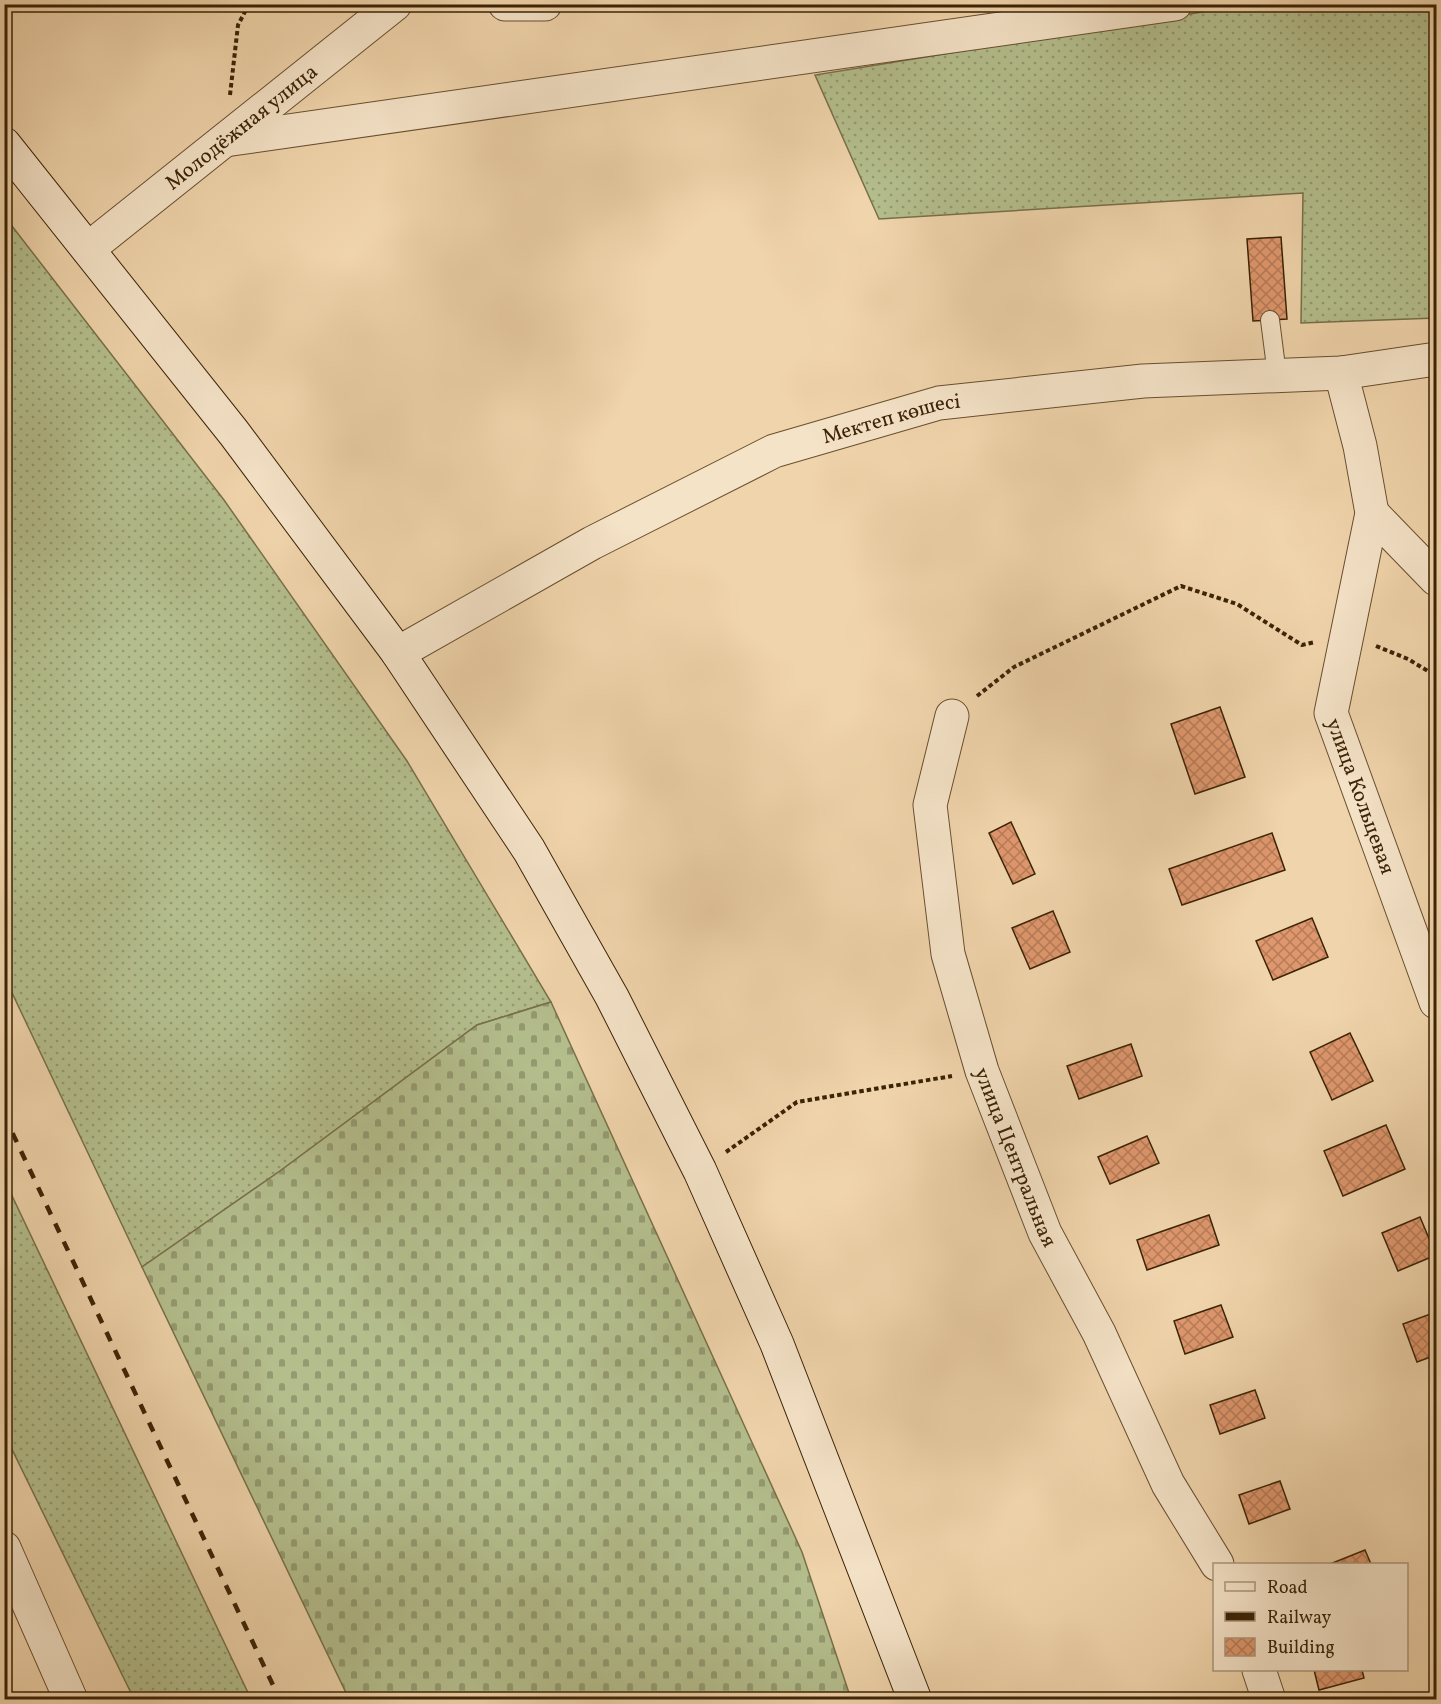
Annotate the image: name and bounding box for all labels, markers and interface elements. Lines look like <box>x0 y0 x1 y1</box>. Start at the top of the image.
street label: Молодёжная улица <box>160 58 325 198</box>
street label: Мектеп көшесі <box>819 388 962 452</box>
street label: улица Кольцевая <box>1318 715 1401 879</box>
street label: улица Центральная <box>966 1063 1063 1253</box>
legend <box>1213 1563 1408 1671</box>
text: Road <box>1267 1576 1308 1601</box>
text: Railway <box>1267 1606 1331 1631</box>
text: Building <box>1267 1636 1335 1661</box>

